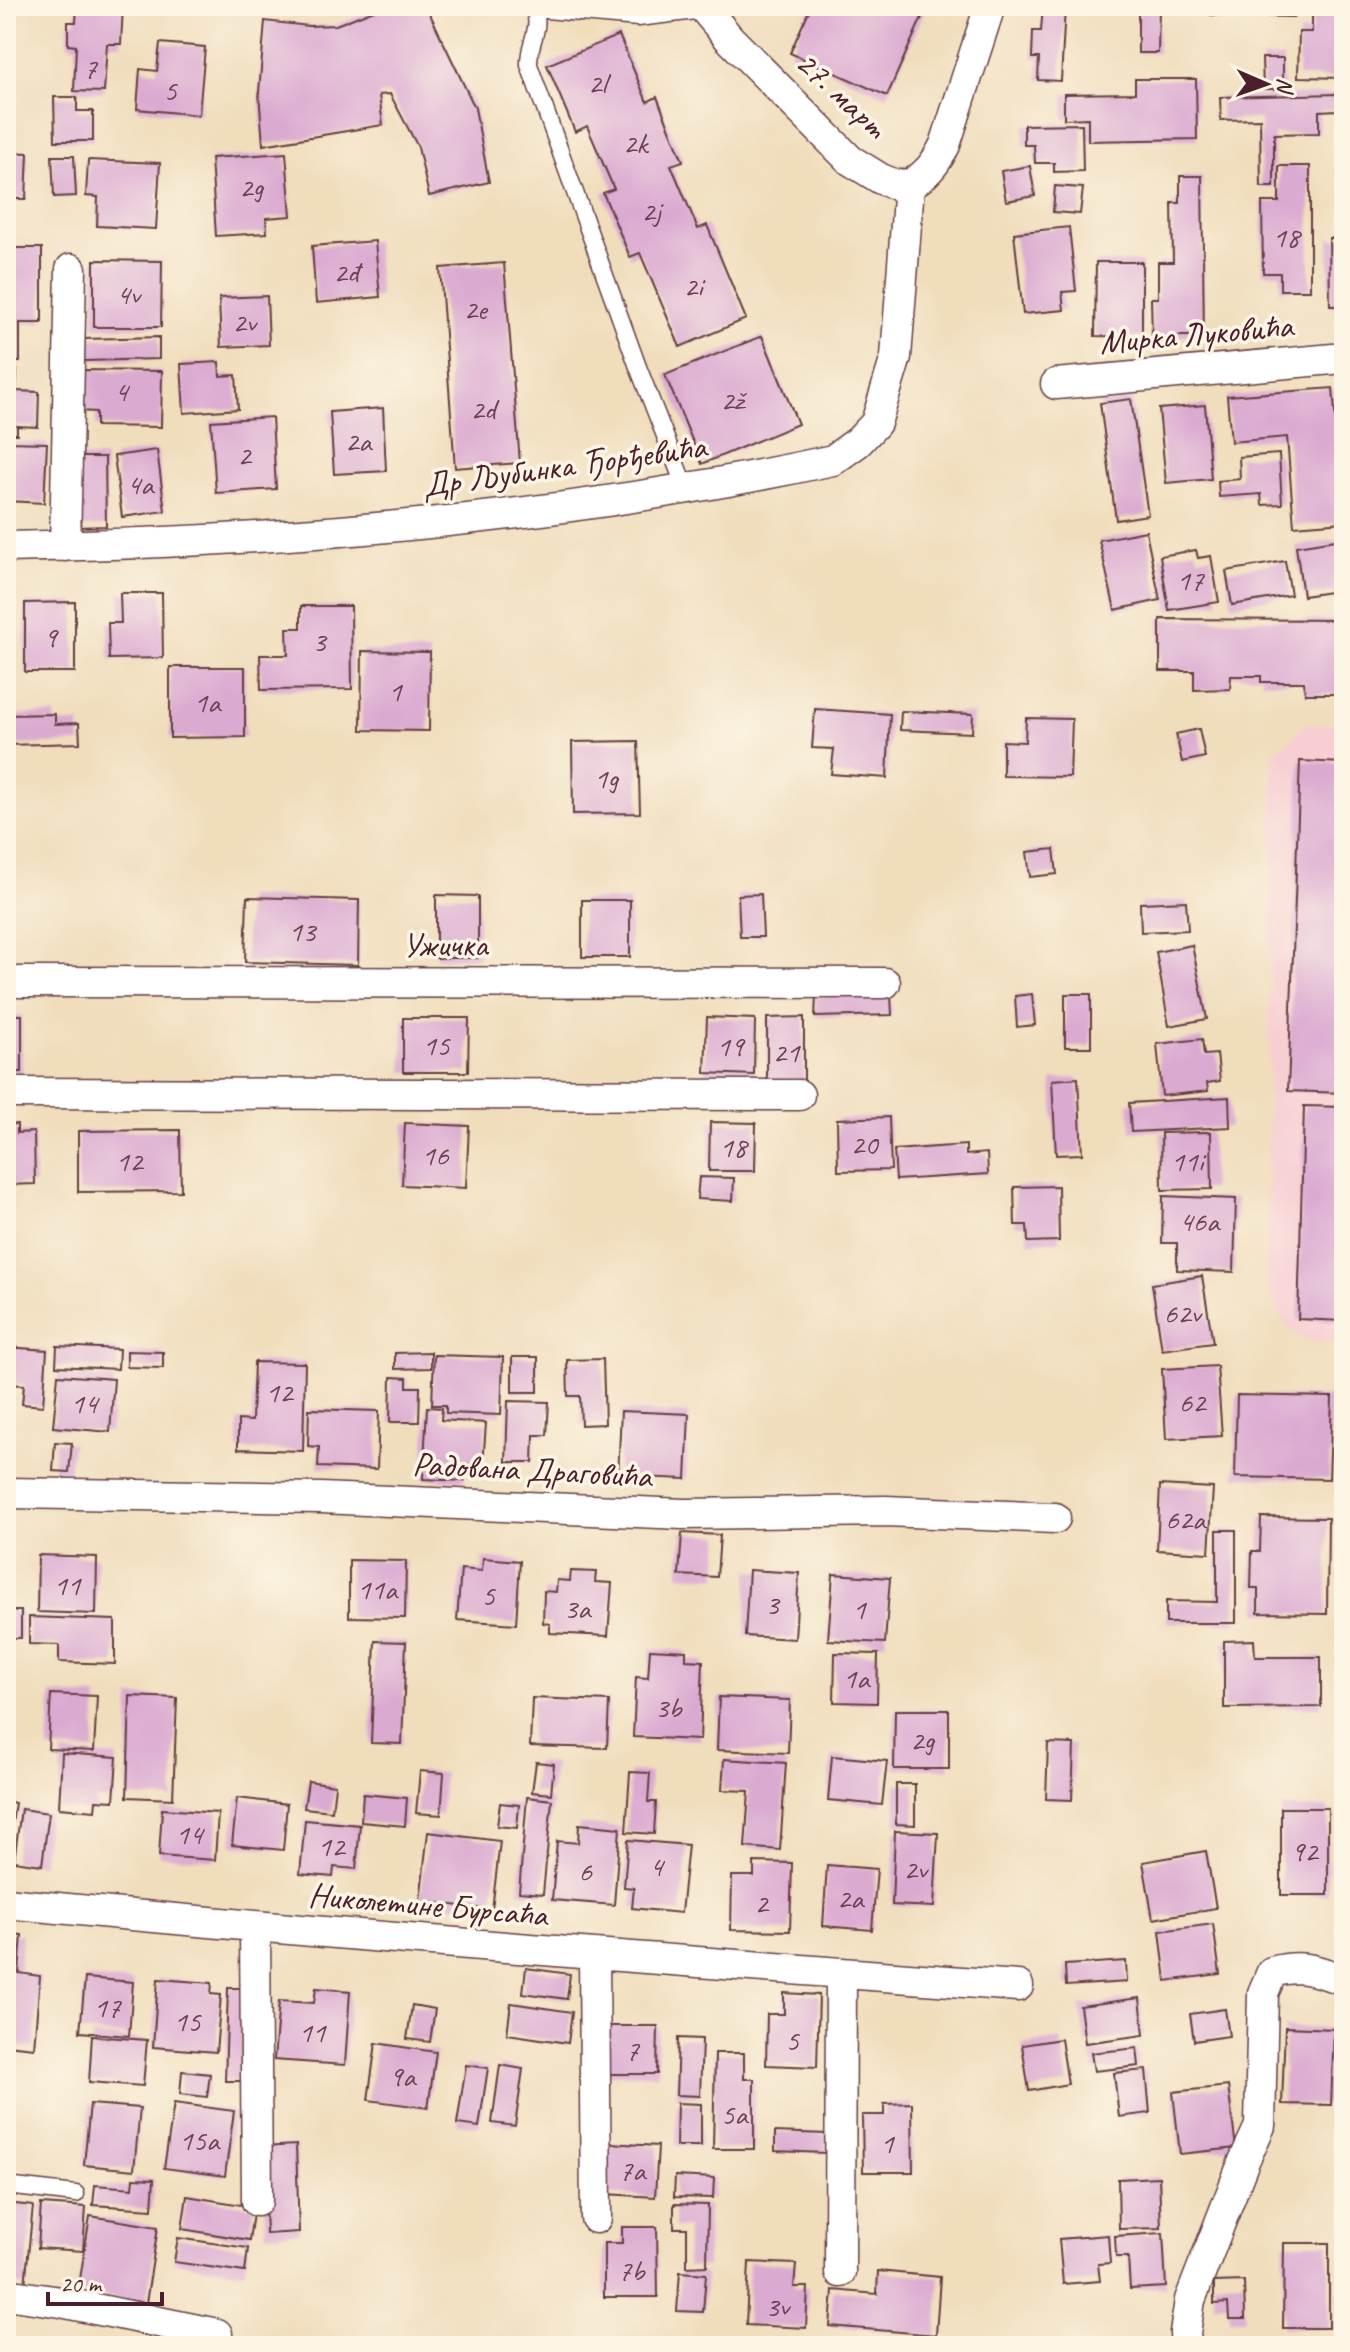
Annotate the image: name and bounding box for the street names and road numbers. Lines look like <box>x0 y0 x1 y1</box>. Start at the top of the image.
street label: 27. март <box>787 41 897 148</box>
street label: Мирка Луковића <box>1098 303 1297 363</box>
street label: Др Љубинка Ђорђевића <box>420 424 711 507</box>
street label: Ужичка <box>403 923 490 966</box>
street label: Радована Драговића <box>411 1442 655 1497</box>
street label: Николетине Бурсаћа <box>307 1873 551 1937</box>

